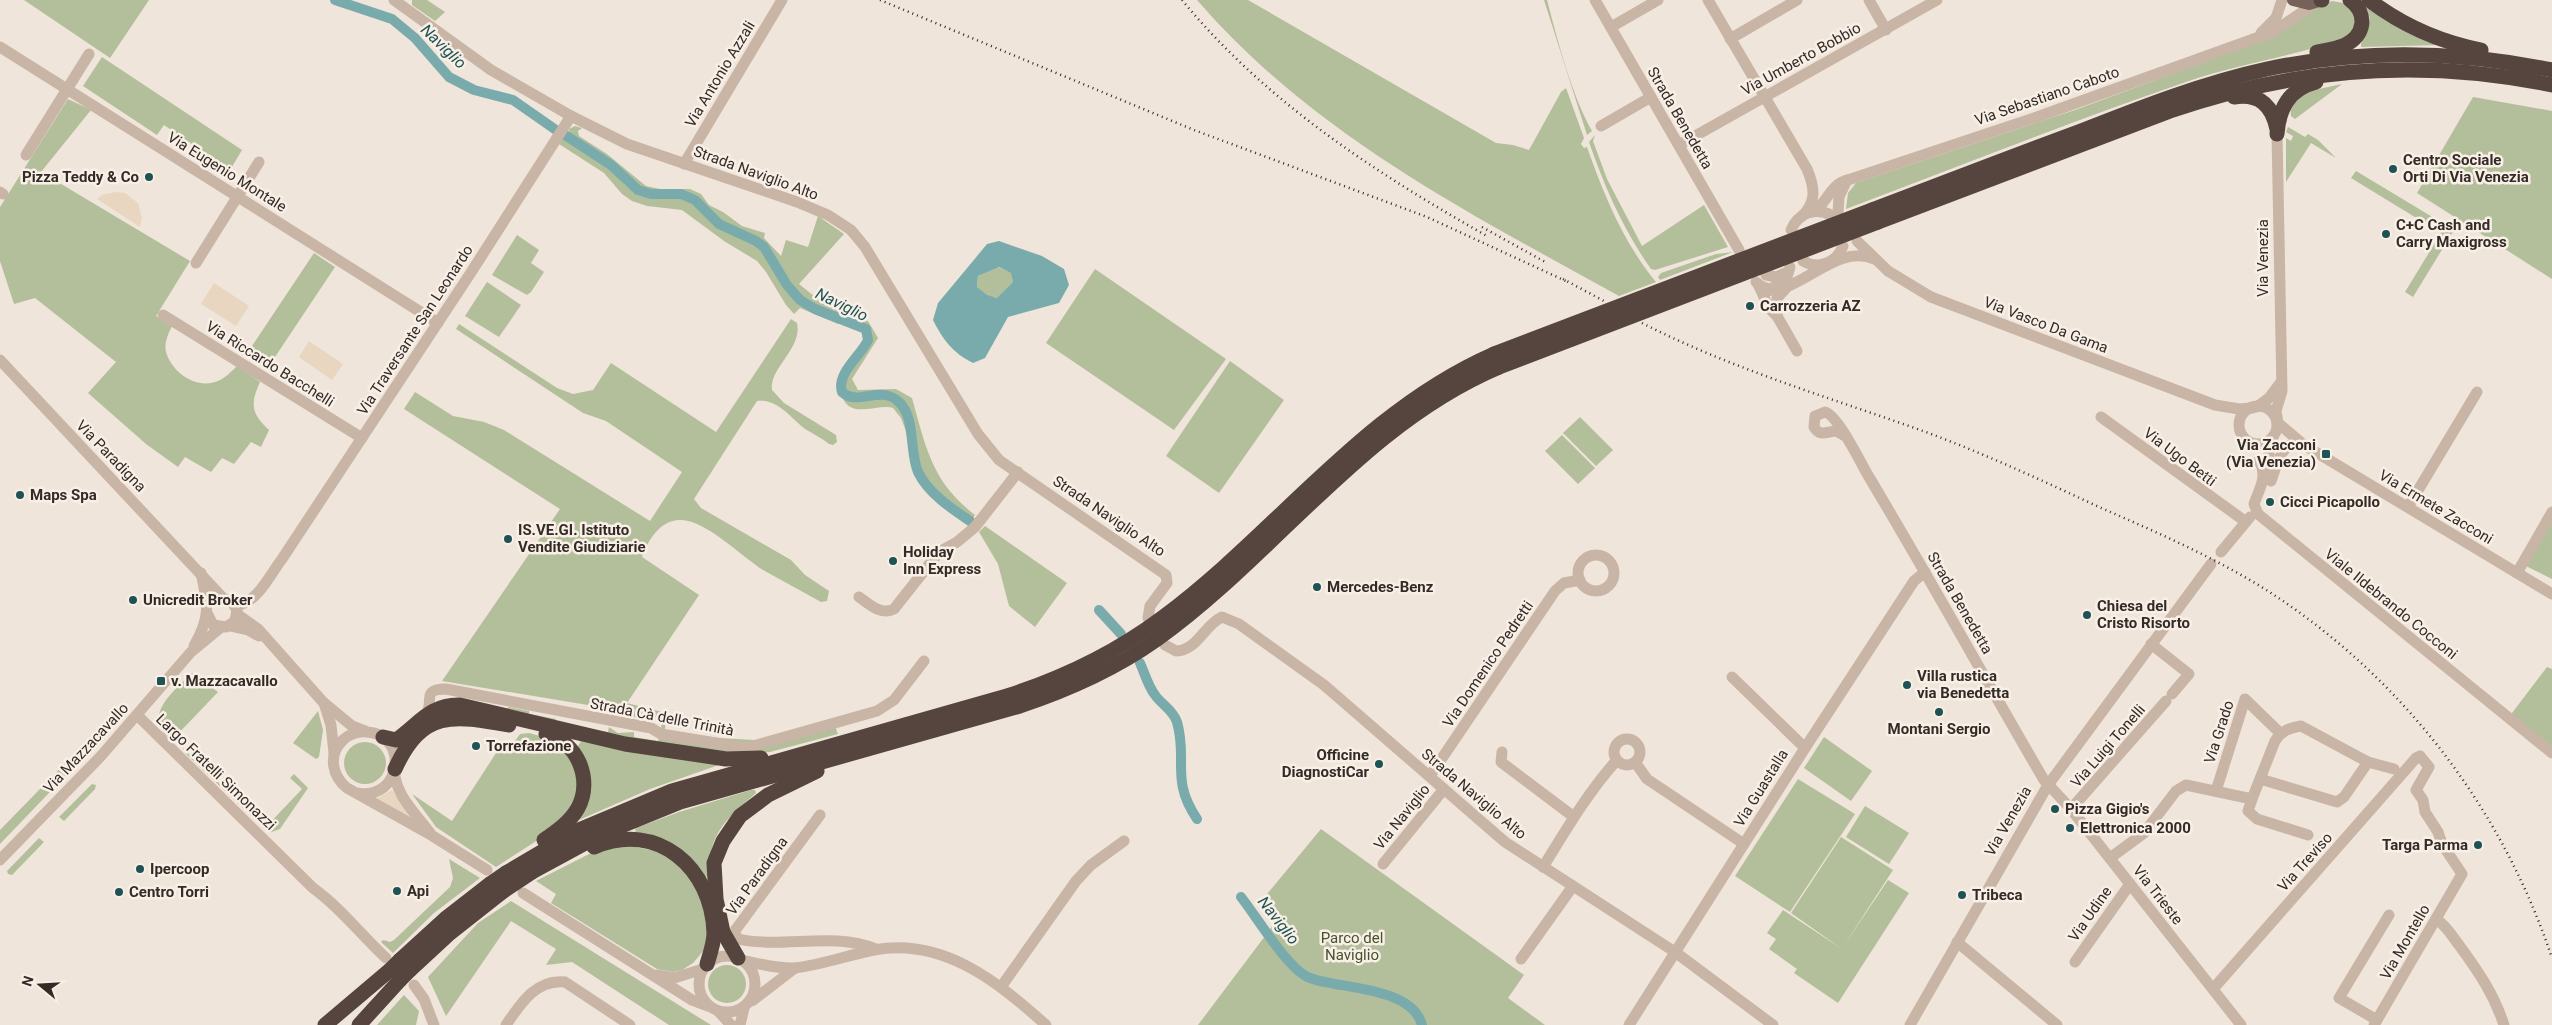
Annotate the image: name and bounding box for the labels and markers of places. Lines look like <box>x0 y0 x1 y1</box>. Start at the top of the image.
place label: Centro Sociale Orti Di Via Venezia <box>2403 151 2529 186</box>
marker: Centro Sociale Orti Di Via Venezia <box>2387 163 2399 175</box>
place label: Pizza Teddy & Co <box>22 168 139 186</box>
marker: Pizza Teddy & Co <box>143 171 155 183</box>
place label: C+C Cash and Carry Maxigross <box>2396 216 2507 251</box>
marker: C+C Cash and Carry Maxigross <box>2380 228 2392 240</box>
place label: Carrozzeria AZ <box>1760 297 1861 315</box>
marker: Carrozzeria AZ <box>1744 300 1756 312</box>
place label: Via Zacconi (Via Venezia) <box>2226 436 2316 471</box>
marker: Via Zacconi (Via Venezia) <box>2320 448 2332 460</box>
place label: Maps Spa <box>30 486 97 504</box>
marker: Maps Spa <box>14 489 26 501</box>
place label: Cicci Picapollo <box>2280 493 2380 511</box>
marker: Cicci Picapollo <box>2264 496 2276 508</box>
place label: IS.VE.GI. Istituto Vendite Giudiziarie <box>518 521 646 556</box>
marker: IS.VE.GI. Istituto Vendite Giudiziarie <box>502 533 514 545</box>
place label: Holiday Inn Express <box>903 543 982 578</box>
marker: Holiday Inn Express <box>887 555 899 567</box>
place label: Mercedes-Benz <box>1327 578 1434 596</box>
marker: Mercedes-Benz <box>1311 581 1323 593</box>
place label: Unicredit Broker <box>143 591 253 609</box>
marker: Unicredit Broker <box>127 594 139 606</box>
place label: Chiesa del Cristo Risorto <box>2097 597 2190 632</box>
marker: Chiesa del Cristo Risorto <box>2081 609 2093 621</box>
place label: Villa rustica via Benedetta <box>1917 667 2009 702</box>
place label: v. Mazzacavallo <box>171 672 278 690</box>
marker: v. Mazzacavallo <box>155 675 167 687</box>
marker: Villa rustica via Benedetta <box>1901 679 1913 691</box>
marker: Montani Sergio <box>1933 706 1945 718</box>
place label: Montani Sergio <box>1888 720 1990 738</box>
place label: Torrefazione <box>486 737 571 755</box>
marker: Torrefazione <box>470 740 482 752</box>
place label: Officine DiagnostiCar <box>1282 746 1370 781</box>
marker: Officine DiagnostiCar <box>1373 758 1385 770</box>
place label: Pizza Gigio's <box>2065 800 2150 818</box>
marker: Pizza Gigio's <box>2049 803 2061 815</box>
place label: Elettronica 2000 <box>2080 819 2191 837</box>
marker: Elettronica 2000 <box>2064 822 2076 834</box>
place label: Targa Parma <box>2382 836 2468 854</box>
marker: Targa Parma <box>2472 839 2484 851</box>
place label: Ipercoop <box>150 860 209 878</box>
marker: Ipercoop <box>134 863 146 875</box>
place label: Api <box>407 882 429 900</box>
place label: Centro Torri <box>129 883 209 901</box>
marker: Api <box>391 885 403 897</box>
marker: Centro Torri <box>113 886 125 898</box>
place label: Tribeca <box>1972 886 2023 904</box>
marker: Tribeca <box>1956 889 1968 901</box>

